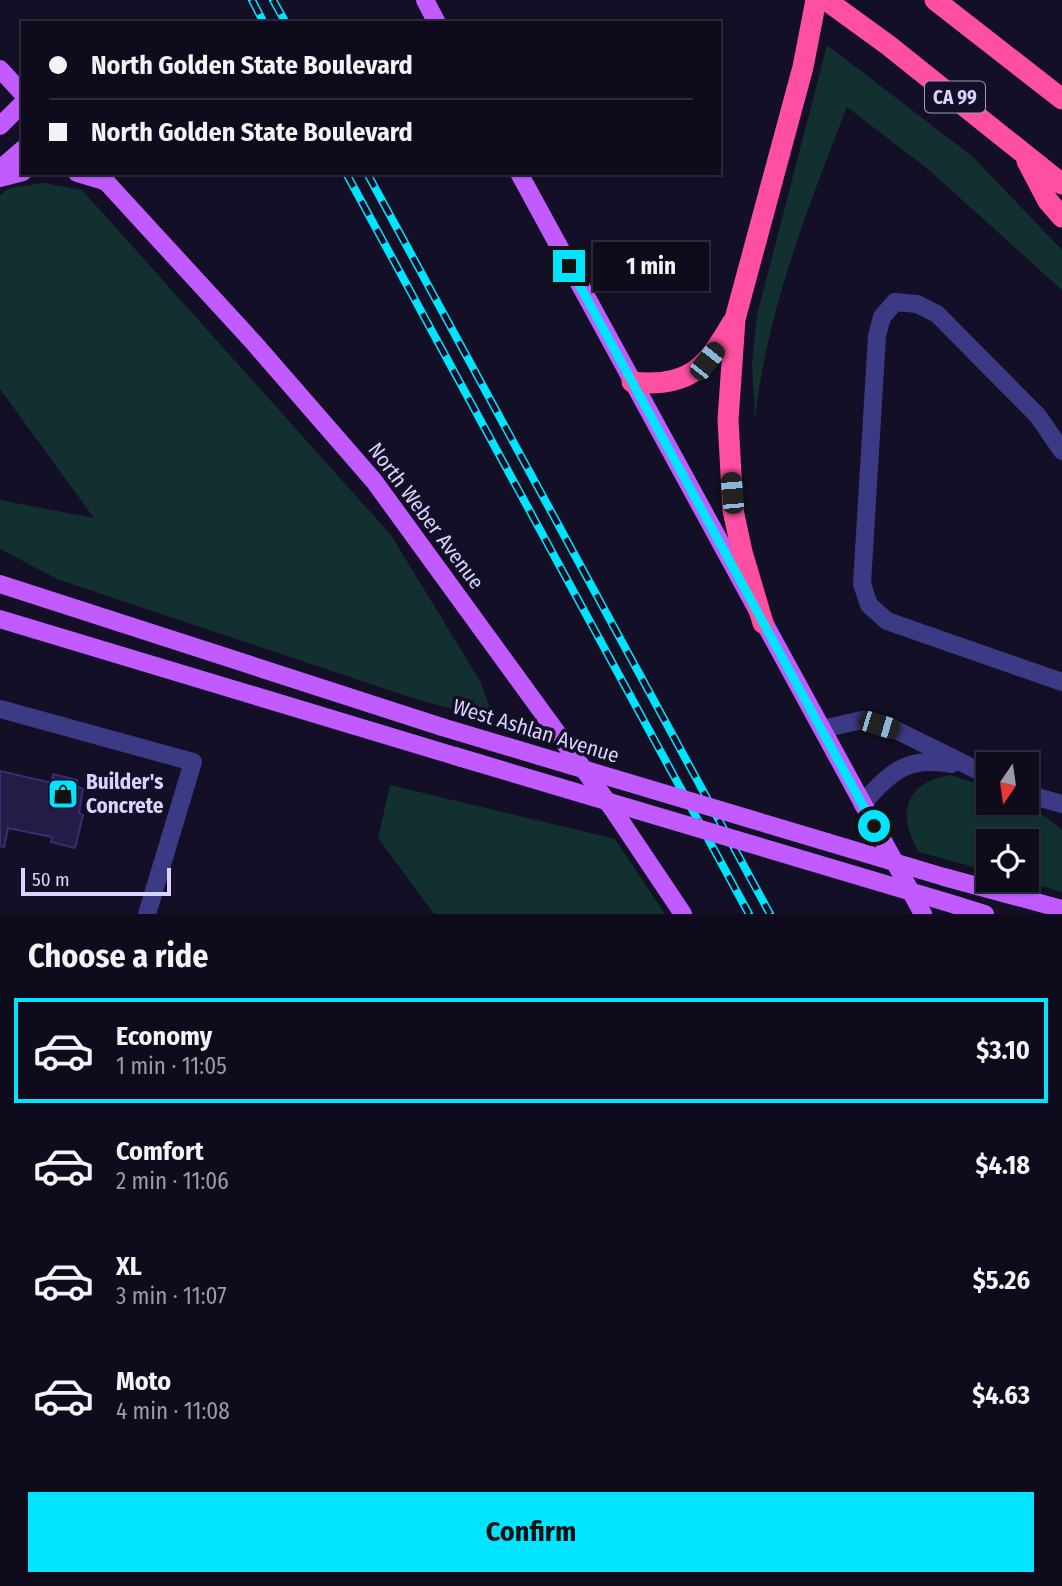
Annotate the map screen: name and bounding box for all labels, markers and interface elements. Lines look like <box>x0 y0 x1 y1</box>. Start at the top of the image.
text: North Golden State Boulevard <box>91 50 413 81</box>
road number: CA 99 <box>925 82 985 113</box>
text: North Golden State Boulevard <box>91 117 413 148</box>
callout: 1 min <box>594 242 709 290</box>
route end <box>553 250 585 282</box>
text: 1 min <box>626 252 676 280</box>
car <box>686 338 729 384</box>
street label: North Weber Avenue <box>362 438 490 594</box>
car <box>720 471 745 515</box>
street label: West Ashlan Avenue <box>450 693 622 769</box>
car <box>856 709 903 741</box>
north arrow <box>976 752 1040 816</box>
map controls <box>976 752 1039 892</box>
place label: Builder's Concrete <box>86 769 164 819</box>
shop icon: Builder's Concrete <box>46 777 80 811</box>
route start <box>858 810 890 842</box>
button: locate <box>976 829 1039 892</box>
scale bar <box>21 865 172 897</box>
text: 50 m <box>32 868 70 891</box>
text: Choose a ride <box>28 937 209 975</box>
icon: car <box>32 1019 95 1082</box>
text: Economy <box>116 1021 212 1052</box>
text: $3.10 <box>976 1035 1030 1066</box>
text: 1 min · 11:05 <box>116 1052 227 1080</box>
icon: car <box>32 1134 95 1197</box>
text: Comfort <box>116 1136 204 1167</box>
text: $4.18 <box>976 1150 1030 1181</box>
text: 2 min · 11:06 <box>116 1167 229 1195</box>
icon: car <box>32 1249 95 1312</box>
text: XL <box>116 1251 142 1282</box>
text: $5.26 <box>973 1265 1030 1296</box>
text: 3 min · 11:07 <box>116 1282 226 1310</box>
icon: car <box>32 1364 95 1427</box>
text: Moto <box>116 1366 171 1397</box>
text: $4.63 <box>972 1380 1030 1411</box>
text: 4 min · 11:08 <box>116 1397 230 1425</box>
button: Confirm <box>28 1492 1034 1572</box>

